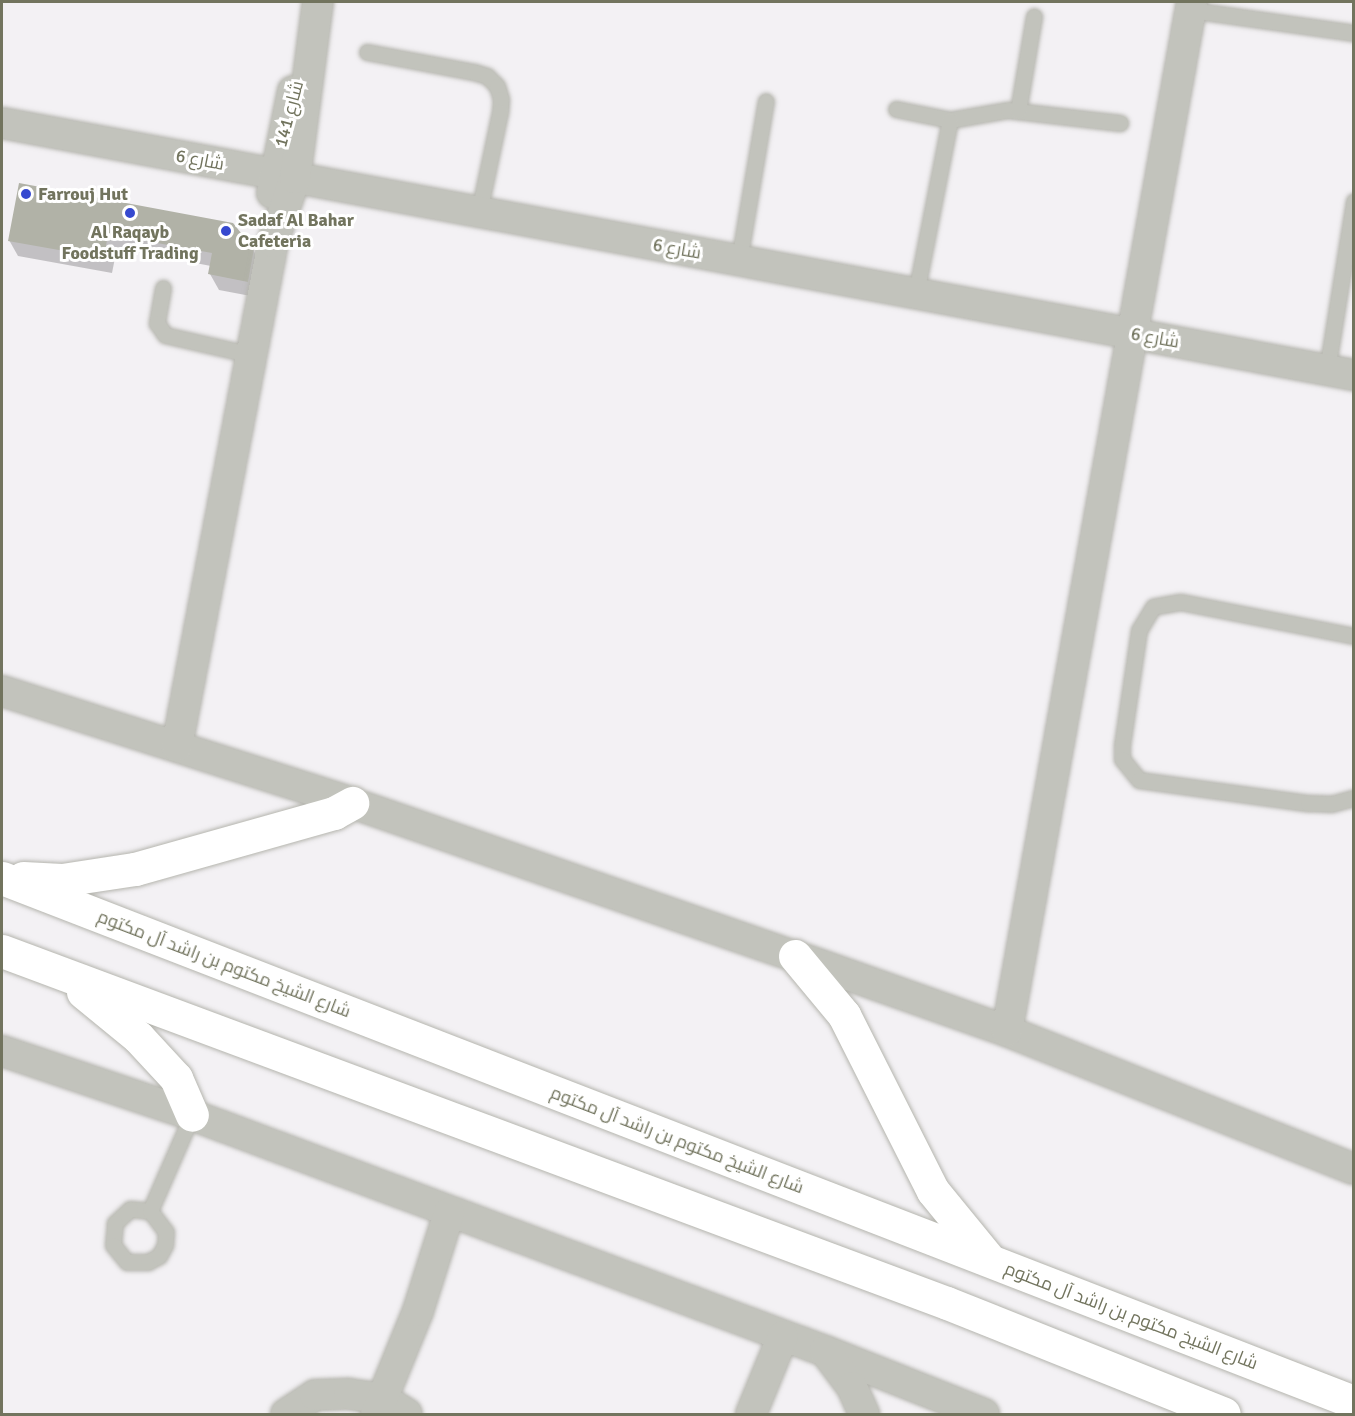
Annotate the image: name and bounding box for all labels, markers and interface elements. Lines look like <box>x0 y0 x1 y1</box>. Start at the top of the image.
street label: شارع 141 <box>270 78 308 150</box>
street label: شارع 6 <box>174 145 226 175</box>
place label: Farrouj Hut <box>38 183 128 205</box>
marker: Farrouj Hut <box>19 187 33 201</box>
marker: Al Raqayb Foodstuff Trading <box>123 206 137 220</box>
place label: Sadaf Al Bahar Cafeteria <box>238 210 354 252</box>
place label: Al Raqayb Foodstuff Trading <box>61 222 199 264</box>
marker: Sadaf Al Bahar Cafeteria <box>219 224 233 238</box>
street label: شارع 6 <box>651 234 703 264</box>
street label: شارع 6 <box>1129 323 1181 353</box>
street label: شارع الشيخ مكتوم بن راشد آل مكتوم <box>94 906 354 1022</box>
street label: شارع الشيخ مكتوم بن راشد آل مكتوم <box>547 1082 807 1198</box>
street label: شارع الشيخ مكتوم بن راشد آل مكتوم <box>1001 1258 1261 1374</box>

